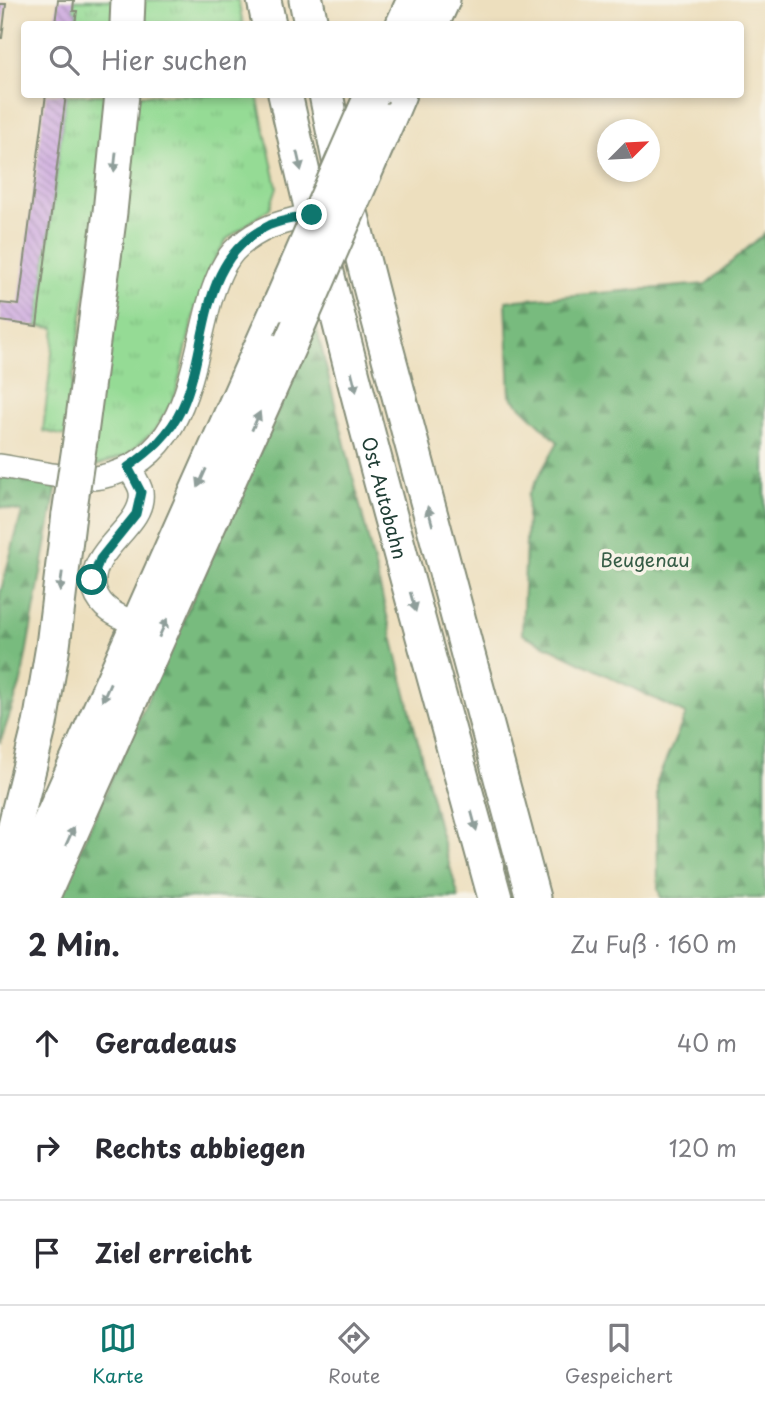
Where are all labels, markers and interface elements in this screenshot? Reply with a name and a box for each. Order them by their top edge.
search box [21,21,744,98]
text: Hier suchen [101,40,248,79]
icon: search [45,41,83,79]
north arrow [597,119,660,182]
one-way arrow [294,150,305,172]
one-way arrow [109,152,120,174]
route end [296,199,327,230]
one-way arrow [349,371,360,393]
one-way arrow [251,410,262,431]
street label: Ost Autobahn [355,433,415,562]
one-way arrow [196,468,208,488]
one-way arrow [424,505,435,527]
park label: Beugenau [600,545,690,573]
route start [76,564,107,595]
one-way arrow [56,571,67,593]
one-way arrow [409,591,419,612]
one-way arrow [157,618,169,638]
one-way arrow [100,682,112,702]
one-way arrow [469,811,479,832]
one-way arrow [64,826,76,846]
text: 2 Min. [28,921,120,966]
text: Zu Fuß · 160 m [570,926,737,961]
text: Geradeaus [95,1023,237,1062]
icon: ahead [28,1024,66,1062]
text: 40 m [677,1025,737,1060]
text: Rechts abbiegen [95,1128,306,1167]
icon: right [28,1129,66,1167]
text: 120 m [669,1130,737,1165]
text: Ziel erreicht [95,1233,253,1272]
icon: arrive [28,1234,66,1272]
tab: Karte [92,1319,144,1389]
tab: Route [328,1319,380,1389]
tab: Gespeichert [565,1319,673,1389]

